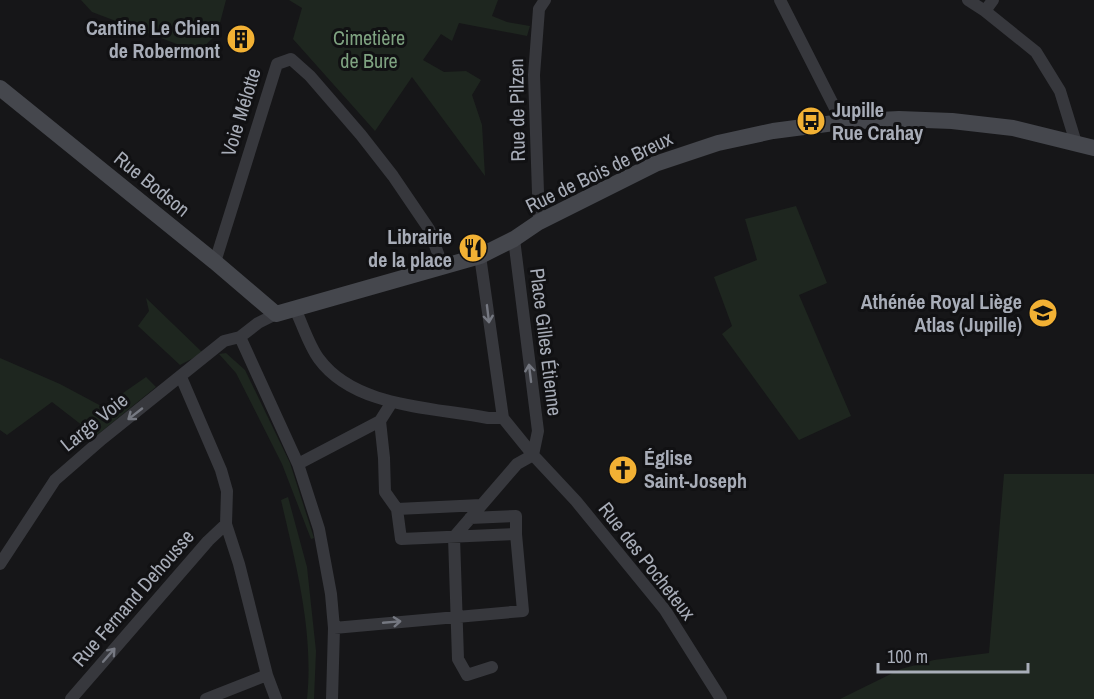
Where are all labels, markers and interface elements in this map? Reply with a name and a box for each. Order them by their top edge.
place label: Cantine Le Chien de Robermont [86,14,221,64]
building icon: Cantine Le Chien de Robermont [225,23,257,55]
park label: Cimetière de Bure [333,24,405,74]
street label: Rue de Pilzen [502,58,531,162]
street label: Voie Mélotte [214,64,267,159]
place label: Jupille Rue Crahay [832,96,924,146]
bus stop icon: Jupille Rue Crahay [795,105,827,137]
street label: Rue de Bois de Breux [521,124,678,219]
street label: Rue Bodson [109,145,196,223]
place label: Librairie de la place [368,223,452,273]
restaurant icon: Librairie de la place [457,232,489,264]
street label: Place Gilles Étienne [524,267,569,417]
place label: Athénée Royal Liège Atlas (Jupille) [861,288,1022,338]
school or university icon: Athénée Royal Liège Atlas (Jupille) [1027,297,1059,329]
one-way arrow [483,304,494,324]
one-way arrow [525,363,536,383]
street label: Large Voie [54,386,133,457]
one-way arrow [127,407,143,420]
place label: Église Saint-Joseph [644,444,747,494]
church icon: Église Saint-Joseph [607,454,639,486]
street label: Rue des Pocheteux [593,496,703,626]
street label: Rue Fernand Dehousse [66,523,200,672]
one-way arrow [382,616,402,627]
scale bar [878,636,1028,674]
text: 100 m [887,644,928,669]
one-way arrow [102,648,116,663]

